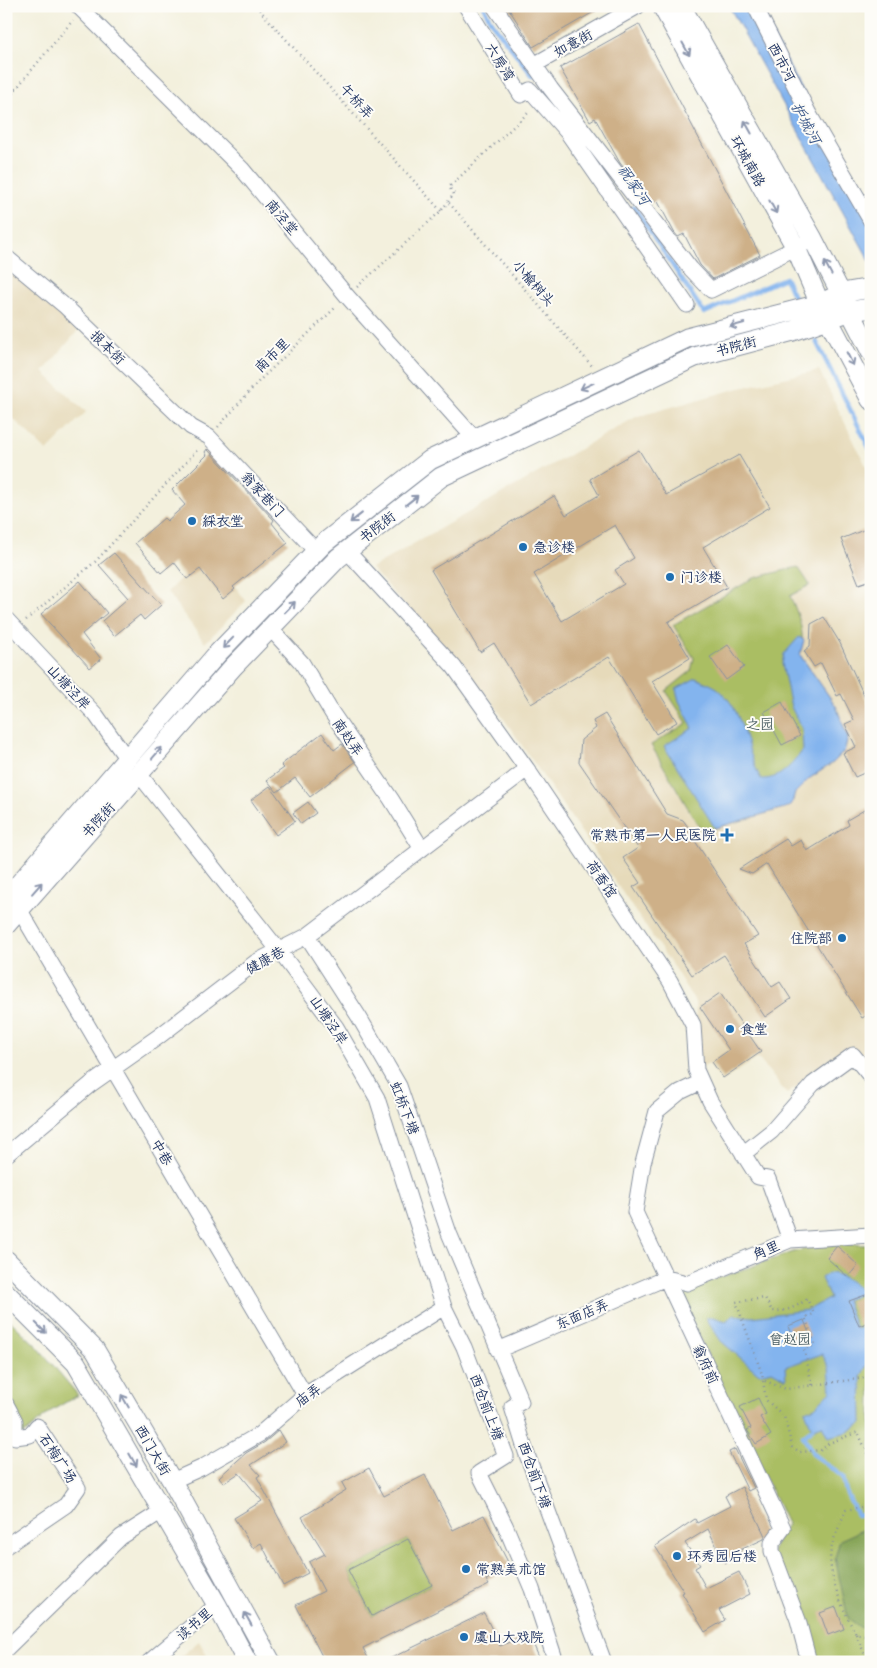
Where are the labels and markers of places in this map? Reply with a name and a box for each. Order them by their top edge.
place label: 綵衣堂 [202,511,244,533]
marker: 綵衣堂 [186,515,198,527]
place label: 急诊楼 [533,537,575,559]
marker: 急诊楼 [517,541,529,553]
place label: 门诊楼 [680,567,722,589]
marker: 门诊楼 [664,571,676,583]
place label: 常熟市第一人民医院 [590,825,716,847]
marker: 常熟市第一人民医院 [720,828,734,842]
place label: 住院部 [790,928,832,950]
marker: 住院部 [836,932,848,944]
place label: 食堂 [740,1019,768,1041]
marker: 食堂 [724,1023,736,1035]
place label: 环秀园后楼 [687,1546,757,1568]
marker: 环秀园后楼 [671,1550,683,1562]
place label: 常熟美术馆 [476,1559,546,1581]
marker: 常熟美术馆 [460,1563,472,1575]
place label: 虞山大戏院 [474,1627,544,1649]
marker: 虞山大戏院 [458,1631,470,1643]

